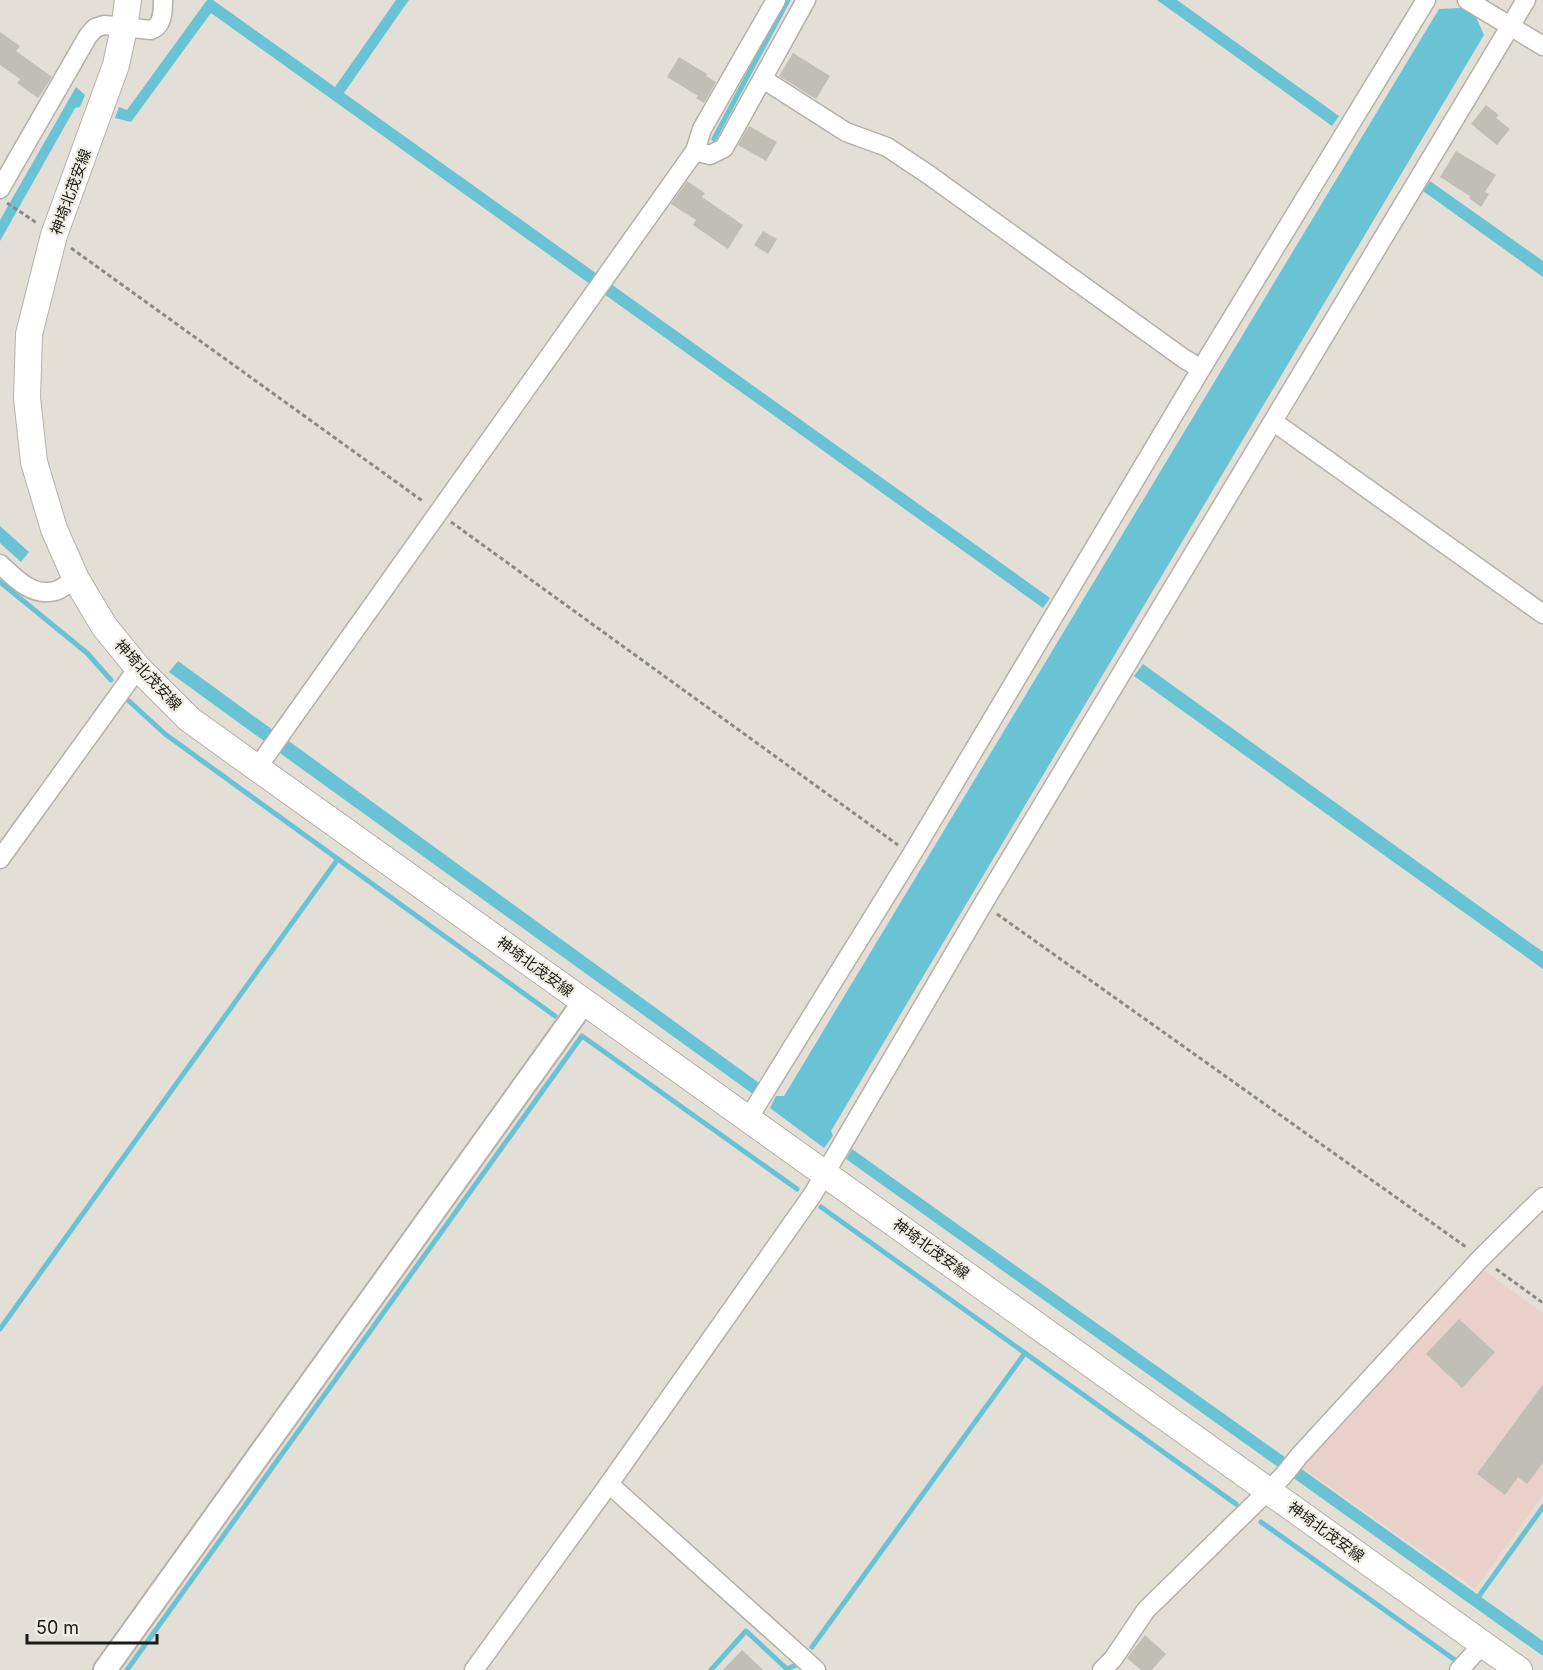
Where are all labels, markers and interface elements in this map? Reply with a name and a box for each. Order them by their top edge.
street label: 神埼北茂安線 [46,146,95,237]
street label: 神埼北茂安線 [111,635,186,714]
street label: 神埼北茂安線 [493,932,577,1001]
street label: 神埼北茂安線 [889,1214,973,1283]
street label: 神埼北茂安線 [1284,1497,1368,1566]
scale bar [27,1607,158,1645]
text: 50 m [36,1617,79,1638]

